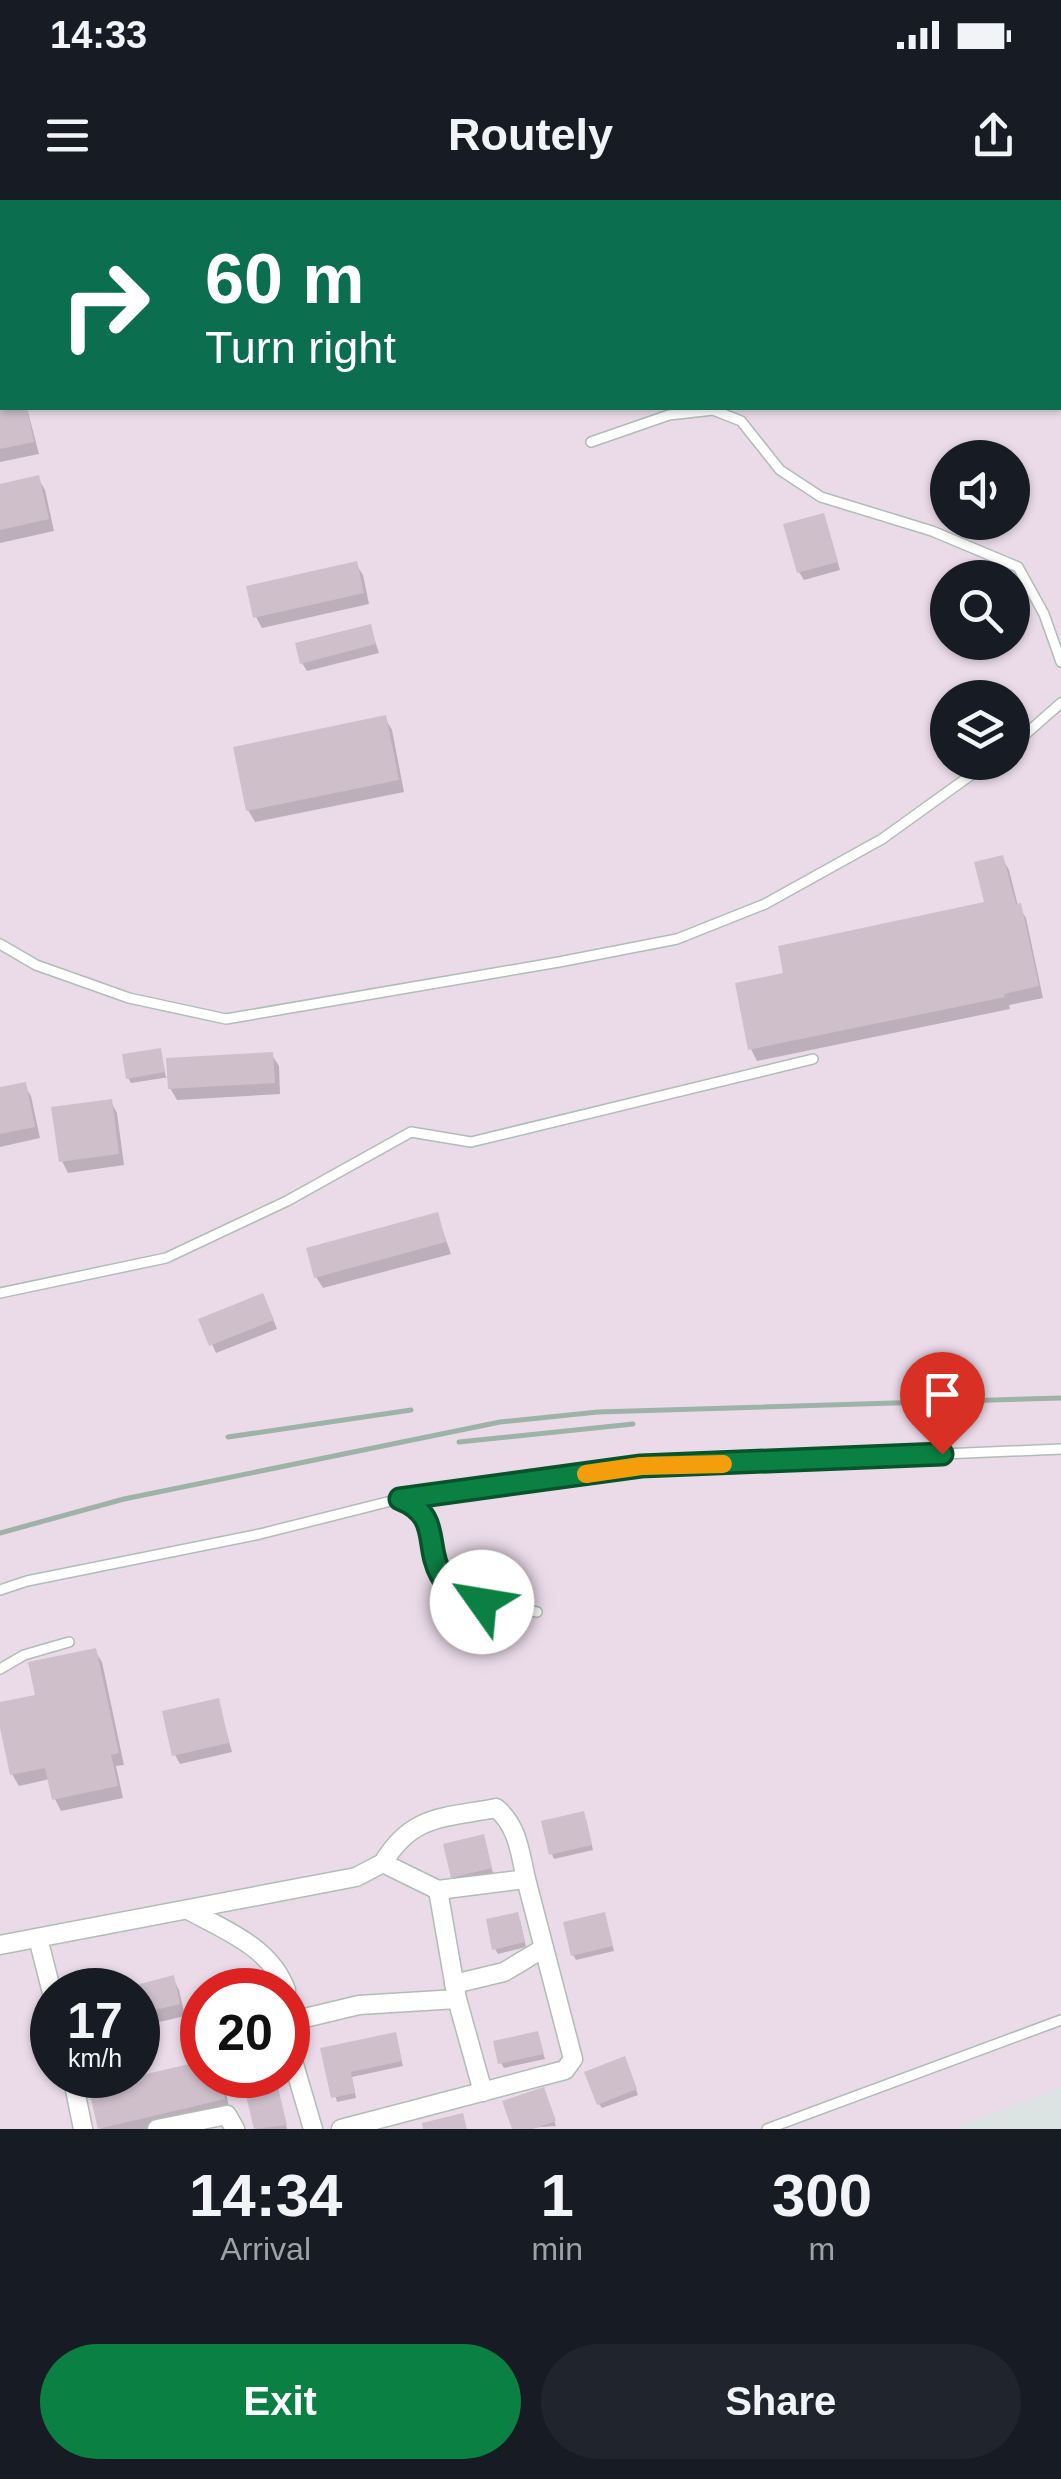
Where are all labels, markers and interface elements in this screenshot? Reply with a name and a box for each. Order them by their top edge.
text: 14:33 [50,14,147,56]
icon: menu [40,108,95,163]
icon: share [966,108,1021,163]
text: Routely [448,109,613,160]
icon: right [40,240,170,370]
text: 60 m [205,240,365,318]
text: Turn right [205,322,396,373]
map controls [930,440,1030,780]
button: sound [930,440,1030,540]
button: search [930,560,1030,660]
button: layers [930,680,1030,780]
pin [900,1352,985,1455]
icon: arrive [915,1367,970,1422]
position arrow [430,1550,534,1654]
speed limit sign: 20 [180,1968,310,2098]
text: 17 [67,1993,123,2049]
text: km/h [68,2044,122,2072]
text: 14:34 [189,2162,342,2229]
text: 1 [540,2162,574,2229]
text: 300 [772,2162,872,2229]
text: Arrival [220,2231,311,2267]
text: min [531,2231,583,2267]
text: m [809,2231,835,2267]
button: Exit [40,2344,521,2459]
button: Share [541,2344,1021,2459]

